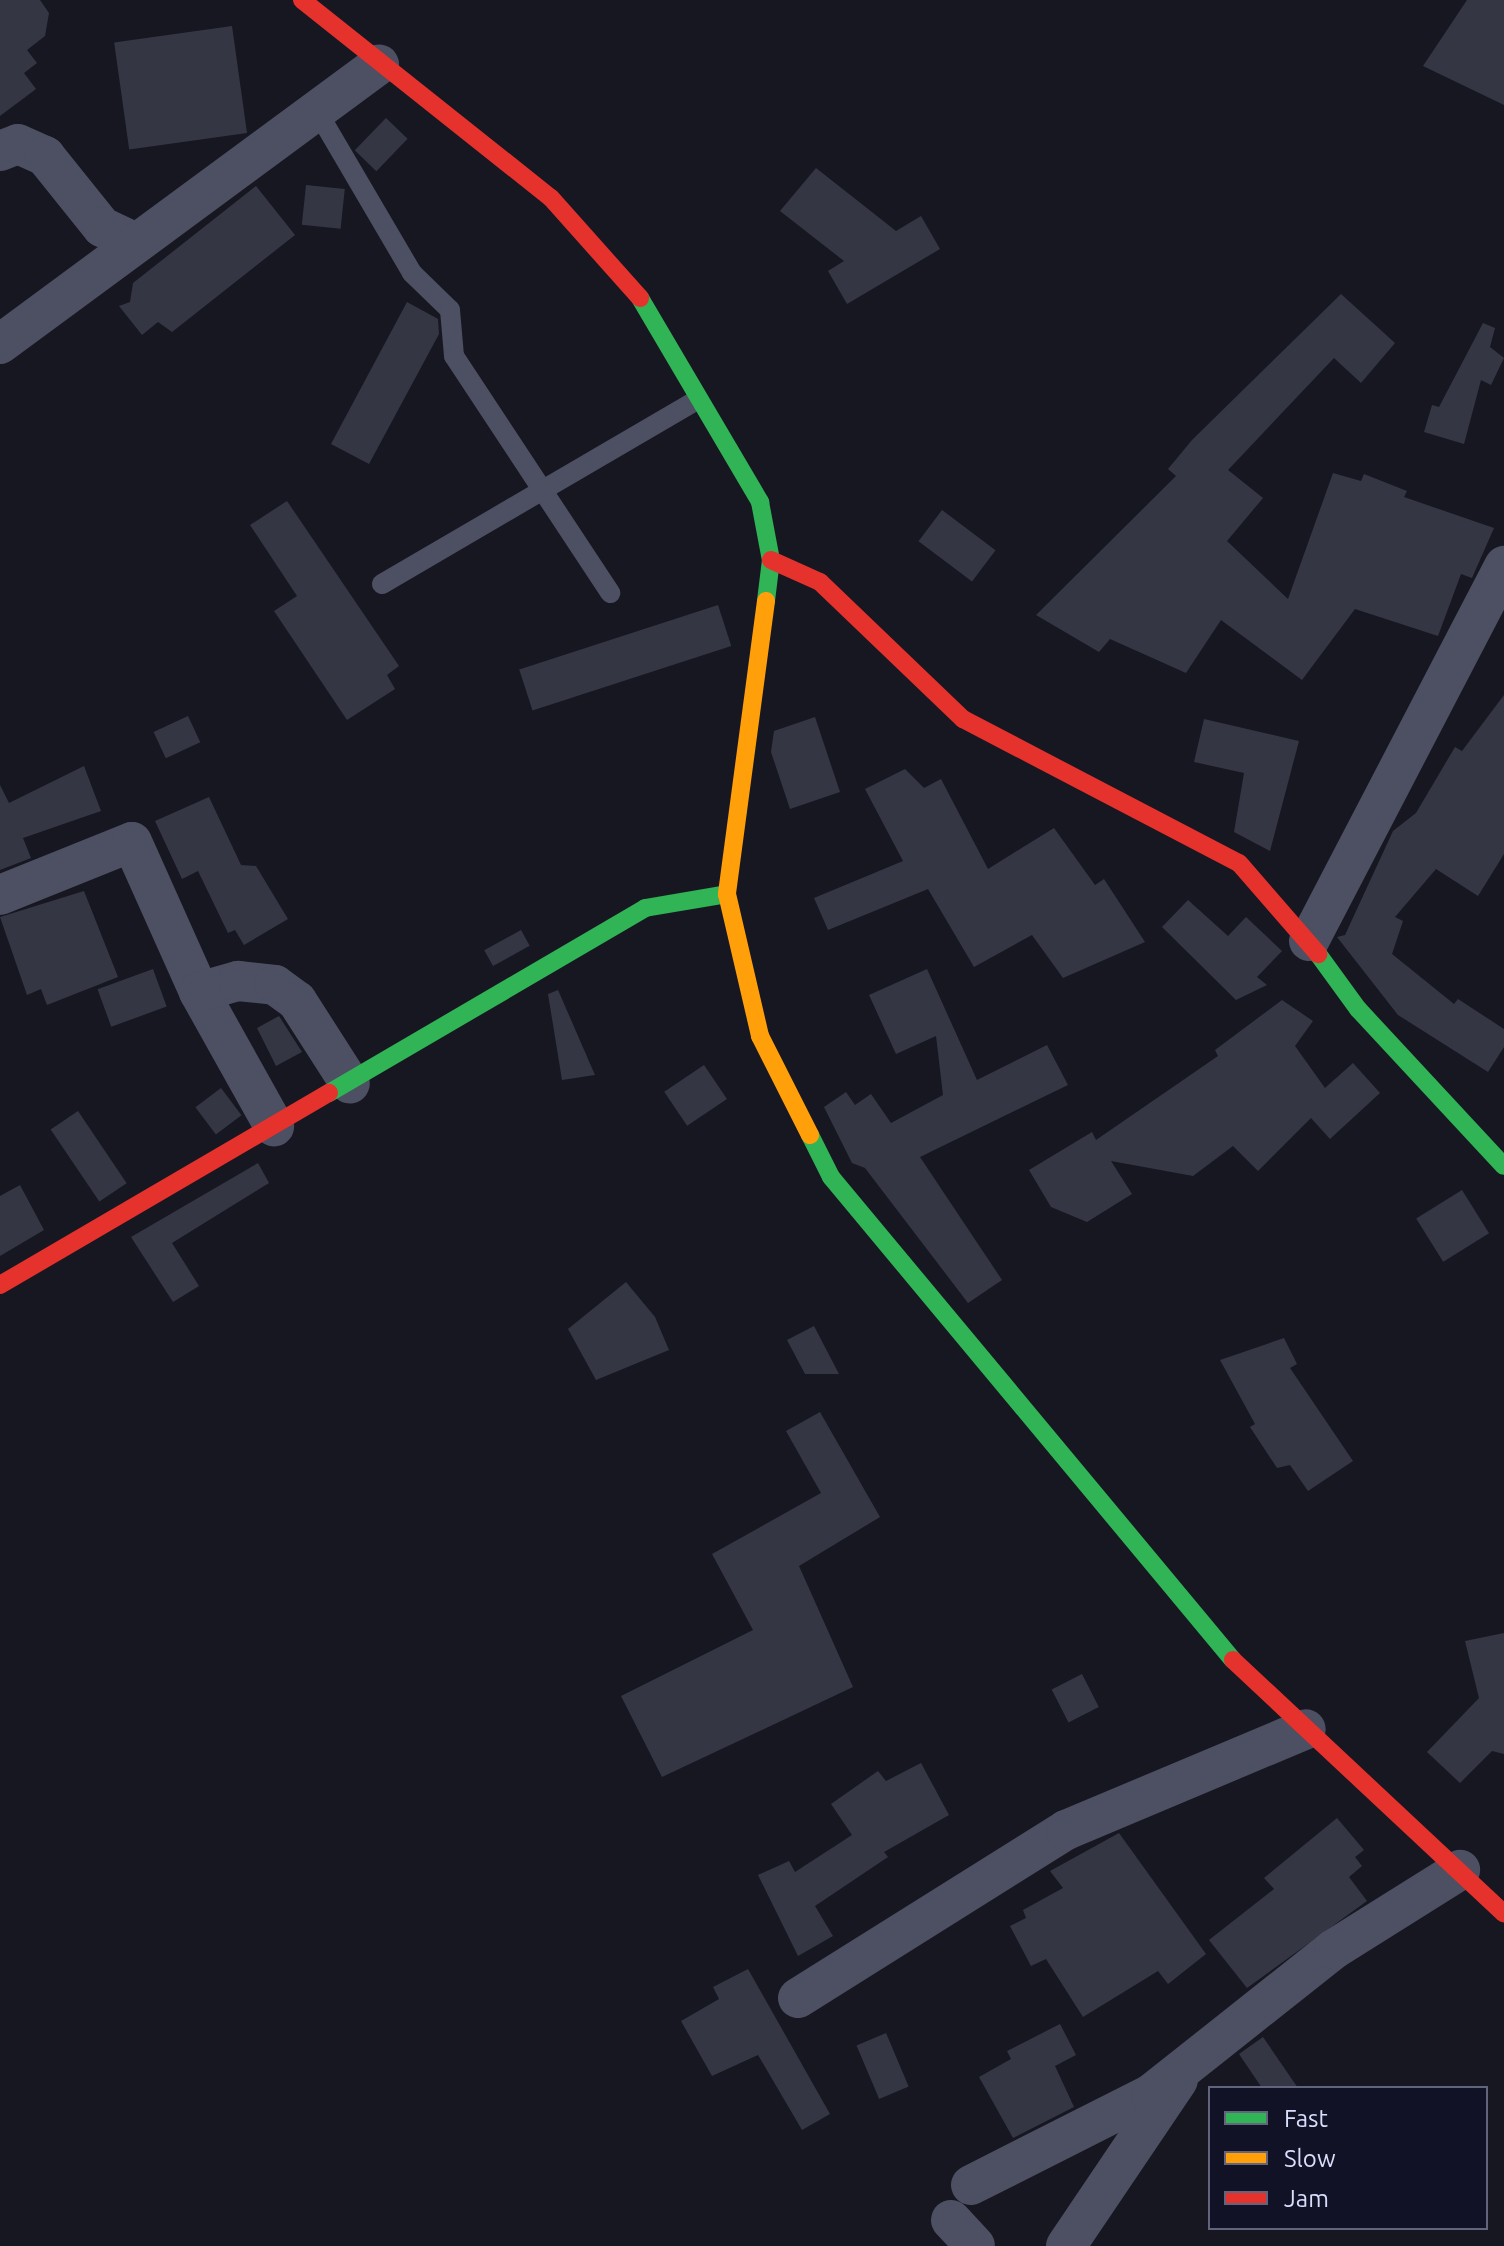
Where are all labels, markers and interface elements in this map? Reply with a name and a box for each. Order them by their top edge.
legend [1208,2086,1488,2230]
text: Fast [1284,2105,1328,2132]
text: Slow [1284,2145,1336,2172]
text: Jam [1284,2185,1329,2212]

